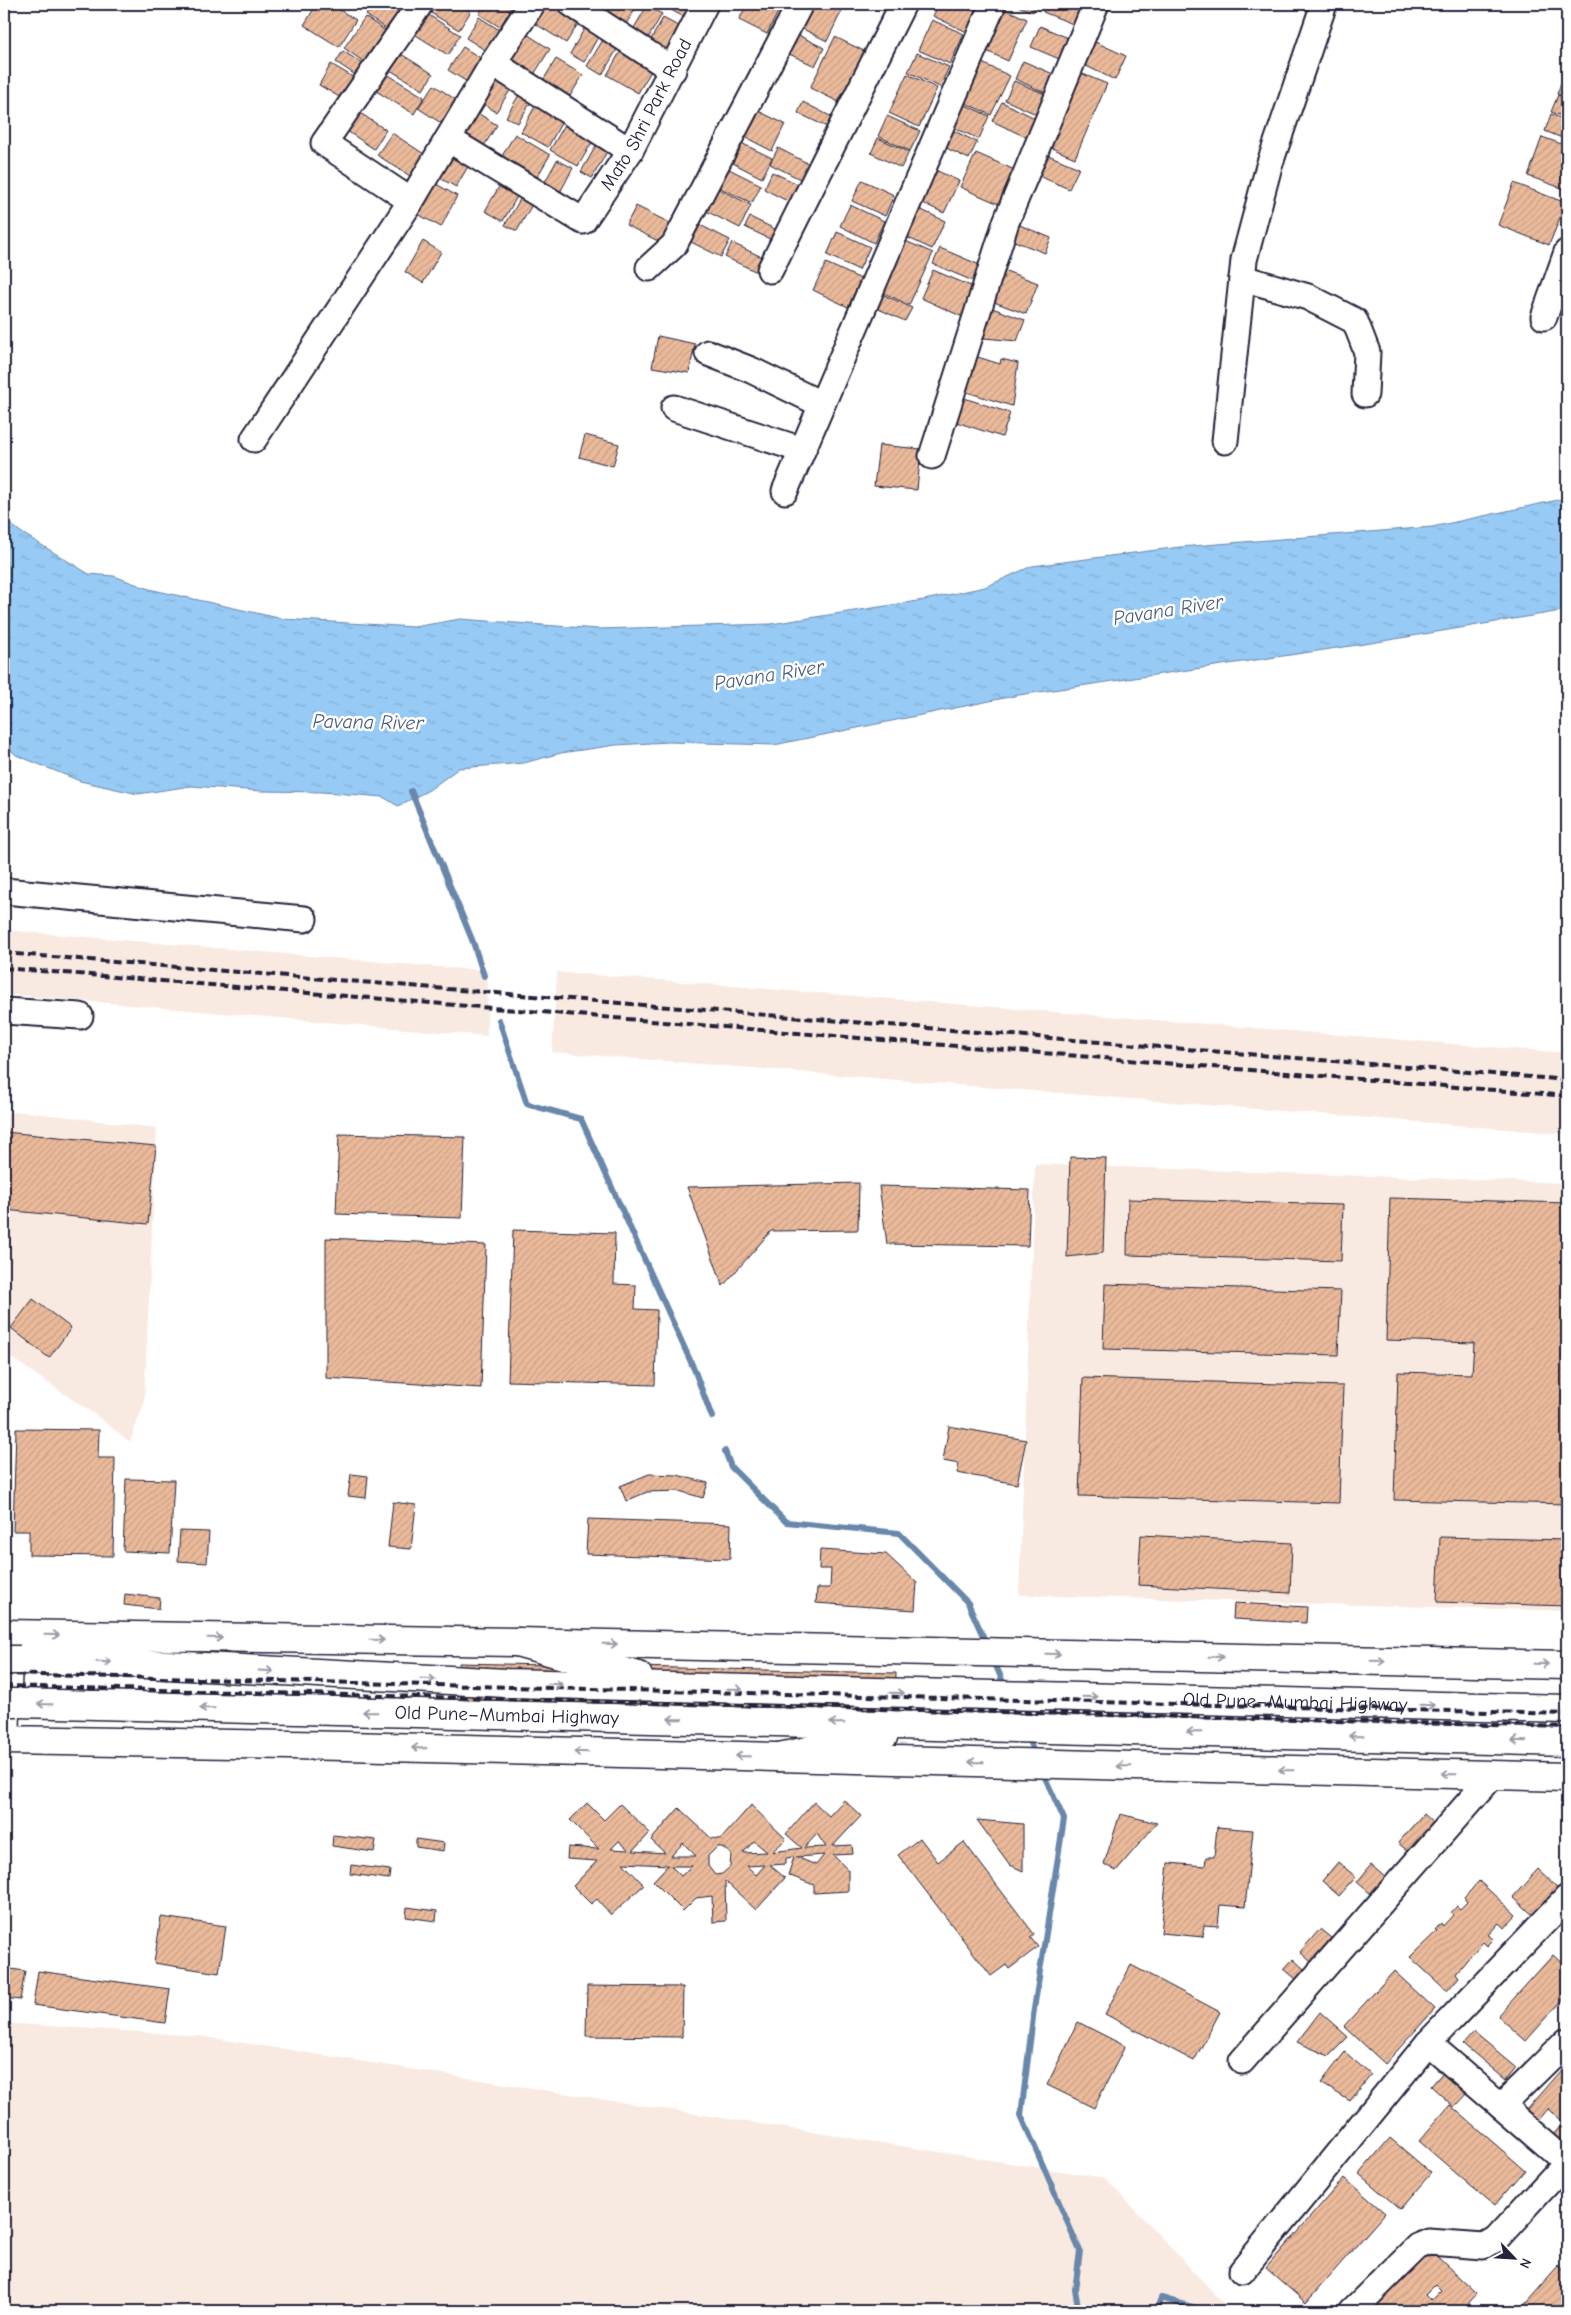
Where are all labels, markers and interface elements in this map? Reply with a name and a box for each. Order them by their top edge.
street label: Mato Shri Park Road [596,35,696,195]
water label: Pavana River [1111,590,1226,630]
water label: Pavana River [712,655,827,695]
water label: Pavana River [312,710,425,734]
one-way arrow [44,1630,60,1640]
one-way arrow [207,1633,223,1642]
one-way arrow [369,1635,385,1645]
one-way arrow [602,1639,618,1649]
one-way arrow [1044,1649,1061,1659]
one-way arrow [1207,1652,1223,1662]
one-way arrow [1370,1656,1386,1666]
one-way arrow [96,1658,112,1667]
one-way arrow [1532,1660,1548,1669]
one-way arrow [258,1666,274,1675]
one-way arrow [420,1674,436,1683]
one-way arrow [546,1679,563,1689]
one-way arrow [726,1684,743,1694]
one-way arrow [889,1688,905,1697]
street label: Old Pune–Mumbai Highway [1183,1689,1408,1716]
one-way arrow [1082,1692,1098,1702]
one-way arrow [37,1699,54,1709]
street label: Old Pune–Mumbai Highway [394,1701,620,1729]
one-way arrow [1419,1701,1435,1710]
one-way arrow [200,1703,216,1712]
one-way arrow [362,1707,378,1717]
one-way arrow [667,1714,683,1724]
one-way arrow [829,1719,845,1728]
one-way arrow [1186,1727,1202,1737]
one-way arrow [1348,1731,1364,1741]
one-way arrow [1511,1736,1527,1745]
one-way arrow [411,1743,427,1753]
one-way arrow [573,1748,589,1757]
one-way arrow [736,1752,752,1761]
one-way arrow [968,1758,984,1767]
one-way arrow [1116,1761,1132,1771]
one-way arrow [1278,1765,1294,1775]
one-way arrow [1441,1770,1457,1779]
north arrow [1488,2232,1538,2282]
text: N [1516,2256,1535,2271]

